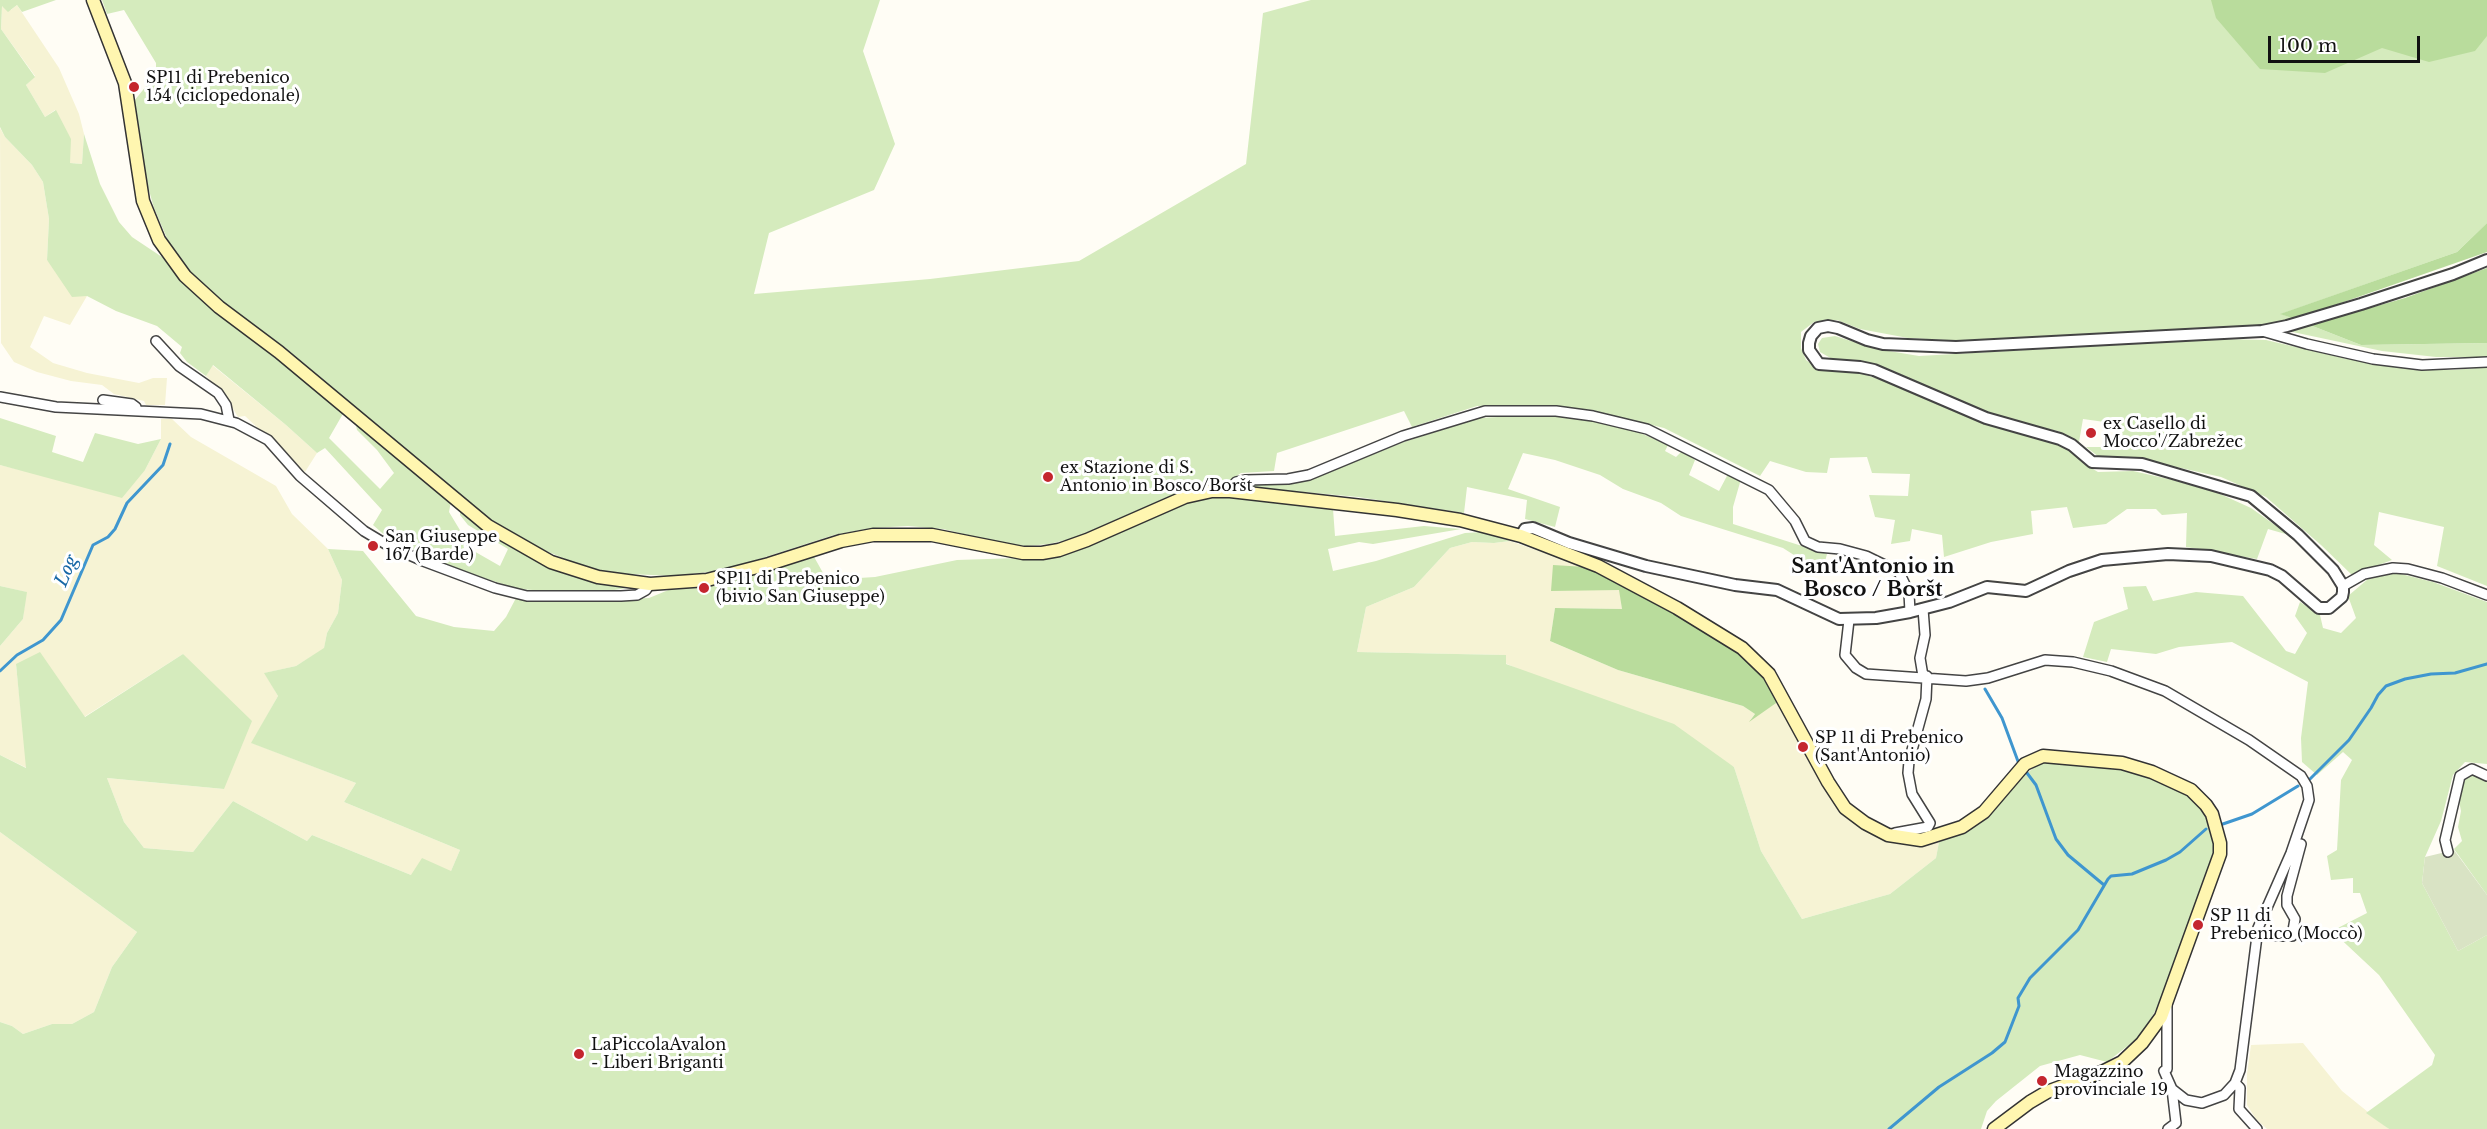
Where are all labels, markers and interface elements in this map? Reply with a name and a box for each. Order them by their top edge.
scale bar [2271,24,2422,62]
text: 100 m [2279,35,2337,57]
place label: SP11 di Prebenico 154 (ciclopedonale) [146,68,300,106]
marker: SP11 di Prebenico 154 (ciclopedonale) [127,80,141,94]
place label: ex Casello di Mocco'/Zabrežec [2103,414,2243,452]
marker: ex Casello di Mocco'/Zabrežec [2084,426,2098,440]
place label: ex Stazione di S. Antonio in Bosco/Boršt [1060,458,1253,496]
marker: ex Stazione di S. Antonio in Bosco/Boršt [1041,470,1055,484]
place label: San Giuseppe 167 (Barde) [385,527,497,565]
marker: San Giuseppe 167 (Barde) [366,539,380,553]
water label: Log [51,552,83,590]
district label: Sant'Antonio in Bosco / Boršt [1791,555,1955,602]
place label: SP11 di Prebenico (bivio San Giuseppe) [716,569,885,607]
marker: SP11 di Prebenico (bivio San Giuseppe) [697,581,711,595]
place label: SP 11 di Prebenico (Sant'Antonio) [1815,728,1963,766]
marker: SP 11 di Prebenico (Sant'Antonio) [1796,740,1810,754]
place label: SP 11 di Prebenico (Moccò) [2210,906,2363,944]
marker: SP 11 di Prebenico (Moccò) [2191,918,2205,932]
place label: LaPiccolaAvalon - Liberi Briganti [591,1035,726,1073]
marker: LaPiccolaAvalon - Liberi Briganti [572,1047,586,1061]
place label: Magazzino provinciale 19 [2054,1062,2168,1100]
marker: Magazzino provinciale 19 [2035,1074,2049,1088]

